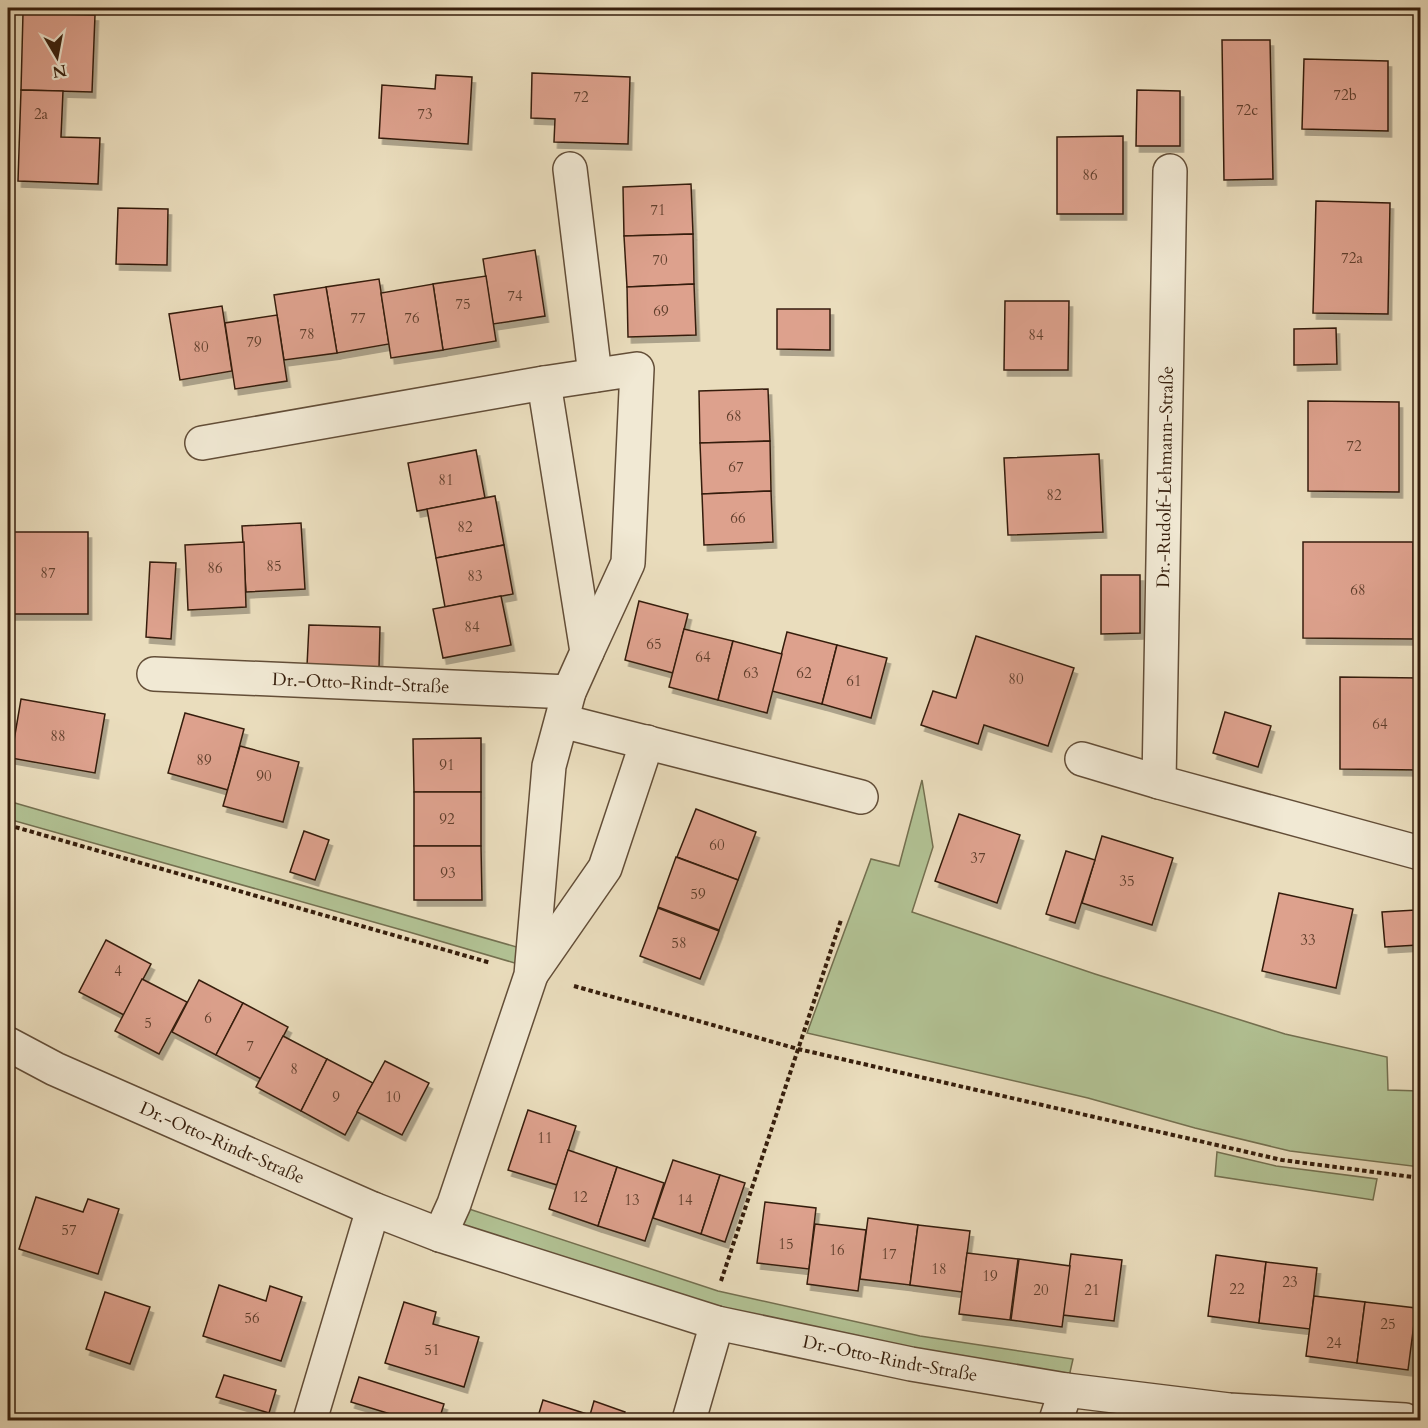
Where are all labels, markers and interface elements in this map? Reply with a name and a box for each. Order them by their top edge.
north arrow [27,27,87,87]
text: N [51,59,68,83]
house number: 72b [1333,85,1357,105]
house number: 72 [573,87,589,107]
house number: 72c [1236,100,1258,120]
house number: 2a [34,104,49,124]
house number: 73 [417,104,433,124]
house number: 86 [1082,165,1098,185]
house number: 71 [650,200,666,220]
house number: 72a [1341,248,1363,268]
house number: 70 [652,250,668,270]
house number: 74 [507,286,523,306]
house number: 75 [455,294,471,314]
house number: 69 [653,301,669,321]
house number: 77 [350,308,366,328]
house number: 76 [404,308,420,328]
house number: 78 [299,324,315,344]
house number: 84 [1028,325,1044,345]
house number: 79 [246,332,262,352]
house number: 80 [193,337,209,357]
street label: Dr.-Rudolf-Lehmann-Straße [1151,366,1180,588]
house number: 68 [726,406,742,426]
house number: 72 [1346,436,1362,456]
house number: 67 [728,457,744,477]
house number: 81 [438,470,454,490]
house number: 82 [1046,485,1062,505]
house number: 66 [730,508,746,528]
house number: 82 [457,517,473,537]
house number: 85 [266,556,282,576]
house number: 86 [207,558,223,578]
house number: 87 [40,563,56,583]
house number: 83 [467,566,483,586]
house number: 68 [1350,580,1366,600]
house number: 84 [464,617,480,637]
house number: 65 [646,634,662,654]
house number: 64 [695,647,711,667]
house number: 63 [743,663,759,683]
house number: 62 [796,663,812,683]
street label: Dr.-Otto-Rindt-Straße [272,667,450,700]
house number: 80 [1008,669,1024,689]
house number: 61 [846,671,862,691]
house number: 64 [1372,714,1388,734]
house number: 88 [50,726,66,746]
house number: 89 [196,750,212,770]
house number: 91 [439,755,455,775]
house number: 90 [256,766,272,786]
house number: 92 [439,809,455,829]
house number: 60 [709,835,725,855]
house number: 37 [970,848,986,868]
house number: 93 [440,863,456,883]
house number: 35 [1119,871,1135,891]
house number: 59 [690,884,706,904]
house number: 33 [1300,930,1316,950]
house number: 58 [671,933,687,953]
house number: 4 [114,961,122,981]
house number: 6 [204,1008,212,1028]
house number: 5 [144,1013,152,1033]
house number: 7 [246,1036,254,1056]
house number: 8 [290,1059,298,1079]
house number: 9 [332,1087,340,1107]
house number: 10 [385,1087,401,1107]
street label: Dr.-Otto-Rindt-Straße [136,1096,308,1190]
house number: 11 [537,1128,553,1148]
house number: 12 [572,1187,588,1207]
house number: 13 [624,1190,640,1210]
house number: 14 [677,1190,693,1210]
house number: 57 [61,1220,77,1240]
house number: 15 [778,1234,794,1254]
house number: 16 [829,1240,845,1260]
house number: 17 [881,1244,897,1264]
house number: 18 [931,1259,947,1279]
house number: 19 [982,1266,998,1286]
house number: 23 [1282,1272,1298,1292]
house number: 22 [1229,1279,1245,1299]
house number: 20 [1033,1280,1049,1300]
house number: 21 [1084,1280,1100,1300]
house number: 56 [244,1308,260,1328]
house number: 25 [1380,1314,1396,1334]
street label: Dr.-Otto-Rindt-Straße [800,1329,979,1388]
house number: 24 [1326,1333,1342,1353]
house number: 51 [424,1340,440,1360]

